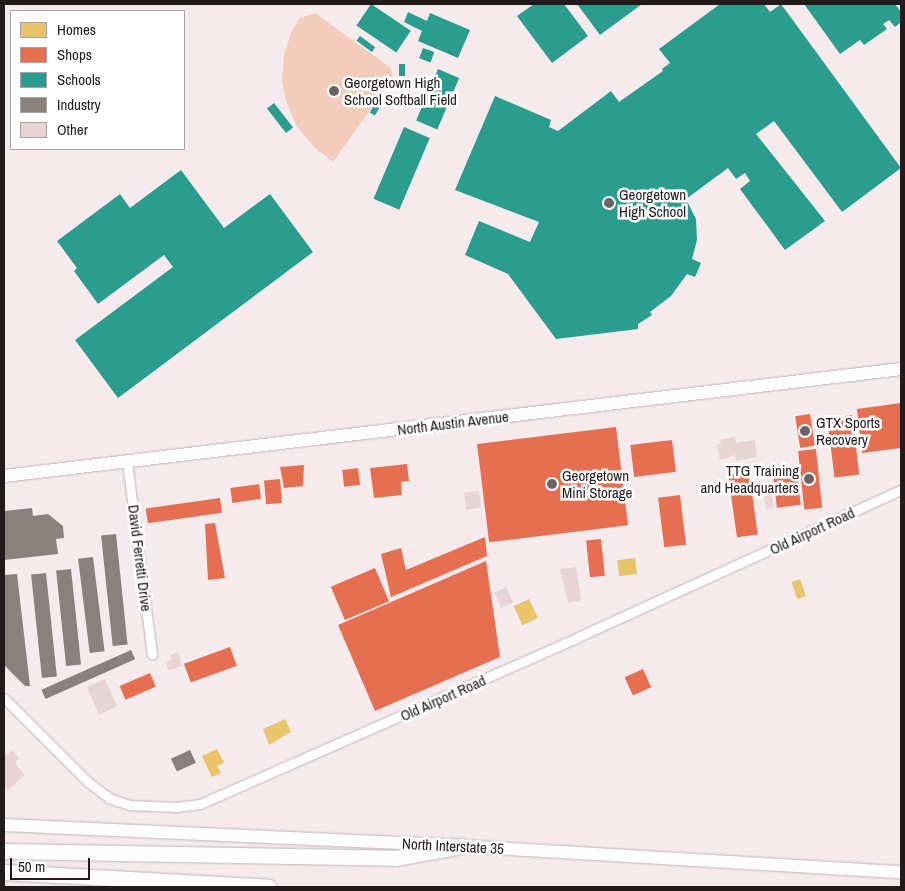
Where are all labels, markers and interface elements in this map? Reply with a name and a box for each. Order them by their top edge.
legend [10,10,185,150]
text: Homes [57,19,96,40]
text: Shops [57,44,92,65]
text: Schools [57,69,101,90]
place label: Georgetown High School Softball Field [344,73,457,108]
marker: Georgetown High School Softball Field [328,85,340,97]
text: Industry [57,94,101,115]
text: Other [57,119,88,140]
place label: Georgetown High School [619,185,686,220]
marker: Georgetown High School [603,197,615,209]
street label: North Austin Avenue [396,407,510,439]
place label: GTX Sports Recovery [816,413,880,448]
marker: GTX Sports Recovery [798,424,812,438]
place label: TTG Training and Headquarters [701,461,799,496]
place label: Georgetown Mini Storage [562,466,632,501]
marker: TTG Training and Headquarters [803,473,815,485]
marker: Georgetown Mini Storage [546,478,558,490]
street label: Old Airport Road [766,503,858,559]
street label: David Ferretti Drive [125,504,155,612]
street label: Old Airport Road [397,671,489,725]
street label: North Interstate 35 [402,834,504,858]
scale bar [12,848,92,880]
text: 50 m [18,856,45,877]

